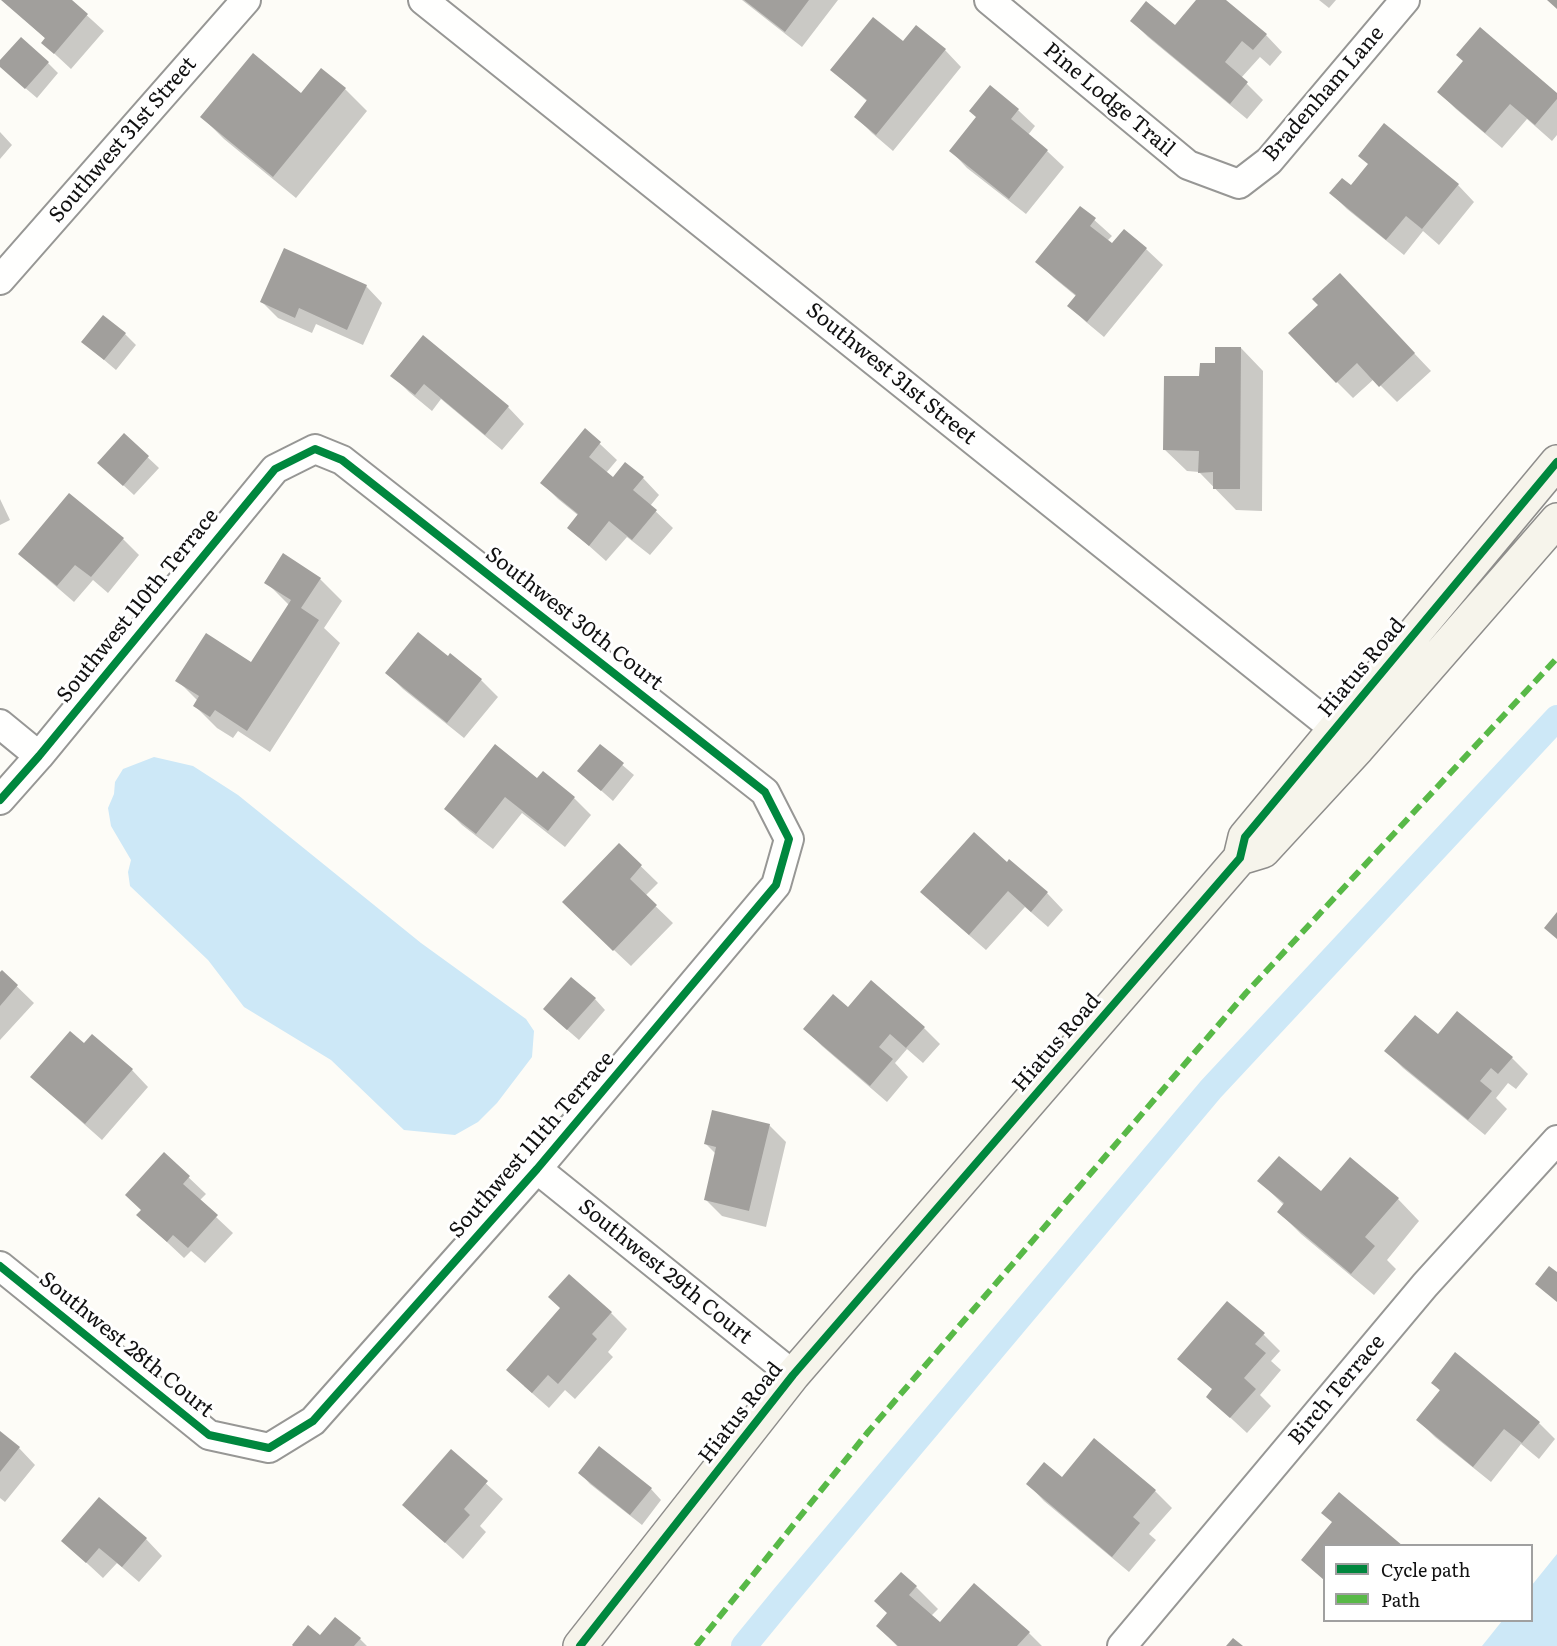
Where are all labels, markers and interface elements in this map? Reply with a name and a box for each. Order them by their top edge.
street label: Bradenham Lane [1258,21,1390,167]
street label: Pine Lodge Trail [1038,38,1180,162]
street label: Southwest 31st Street [44,52,202,228]
street label: Southwest 31st Street [801,298,981,450]
street label: Southwest 110th Terrace [52,504,224,708]
street label: Southwest 30th Court [480,542,668,696]
street label: Hiatus Road [1313,613,1411,723]
street label: Hiatus Road [1008,989,1106,1097]
street label: Southwest 111th Terrace [444,1047,620,1243]
street label: Southwest 29th Court [573,1194,757,1350]
street label: Southwest 28th Court [34,1267,218,1423]
street label: Birch Terrace [1284,1330,1390,1450]
street label: Hiatus Road [694,1357,788,1469]
legend [1323,1544,1533,1622]
text: Cycle path [1381,1556,1470,1583]
text: Path [1381,1586,1420,1613]

